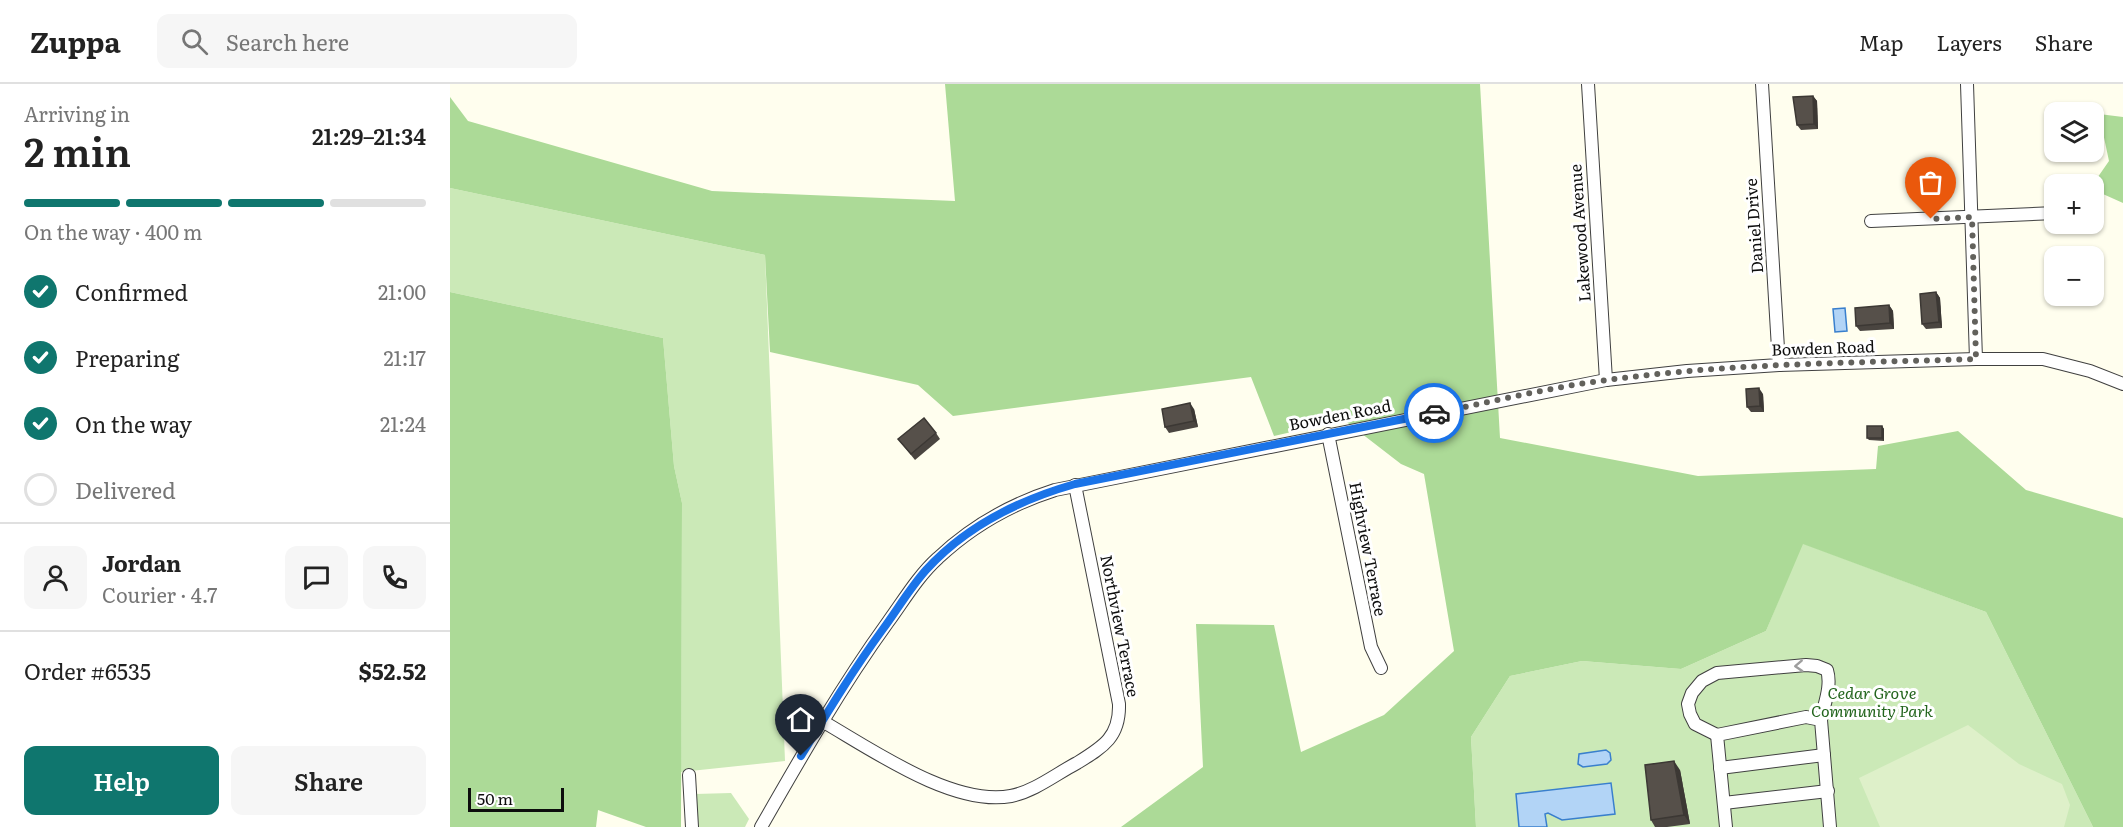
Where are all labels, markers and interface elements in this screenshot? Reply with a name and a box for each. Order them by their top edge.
search box [157,14,577,68]
text: Zuppa [30,20,121,62]
icon: search [178,25,211,58]
text: Search here [226,25,349,58]
text: Map [1859,26,1904,57]
text: Layers [1937,26,2002,57]
text: Share [2035,26,2093,57]
text: Arriving in [24,98,130,128]
map controls [2044,102,2104,306]
button: layers [2044,102,2104,162]
text: 21:29–21:34 [312,119,426,152]
text: 2 min [24,121,131,179]
pin [1905,157,1956,219]
street label: Lakewood Avenue [1562,163,1596,303]
icon: bag [1914,166,1947,199]
button: + [2044,174,2104,234]
street label: Daniel Drive [1738,178,1768,274]
text: On the way · 400 m [24,216,202,246]
button: − [2044,246,2104,306]
icon: check [24,275,57,308]
text: Confirmed [75,275,188,308]
text: 21:00 [378,276,426,306]
street label: Bowden Road [1771,333,1875,361]
icon: check [24,341,57,374]
text: Preparing [75,341,179,374]
text: 21:17 [383,342,426,372]
courier [1404,383,1464,443]
street label: Bowden Road [1287,392,1393,436]
icon: car [1418,397,1451,430]
icon: check [24,407,57,440]
text: On the way [75,407,192,440]
text: 21:24 [380,408,426,438]
text: Delivered [75,473,176,506]
street label: Highview Terrace [1344,480,1394,618]
button: person [24,546,87,609]
text: Jordan [102,546,181,579]
button: chat [285,546,348,609]
button: phone [363,546,426,609]
street label: Northview Terrace [1095,553,1147,699]
text: Courier · 4.7 [102,579,217,609]
text: Order #6535 [24,654,151,687]
text: $52.52 [359,654,426,687]
one-way arrow [1795,660,1804,673]
park label: Cedar Grove Community Park [1811,680,1933,722]
pin [775,694,826,756]
icon: home [784,703,817,736]
button: Help [24,746,219,815]
button: Share [231,746,426,815]
scale bar [468,785,564,812]
text: 50 m [477,786,513,810]

